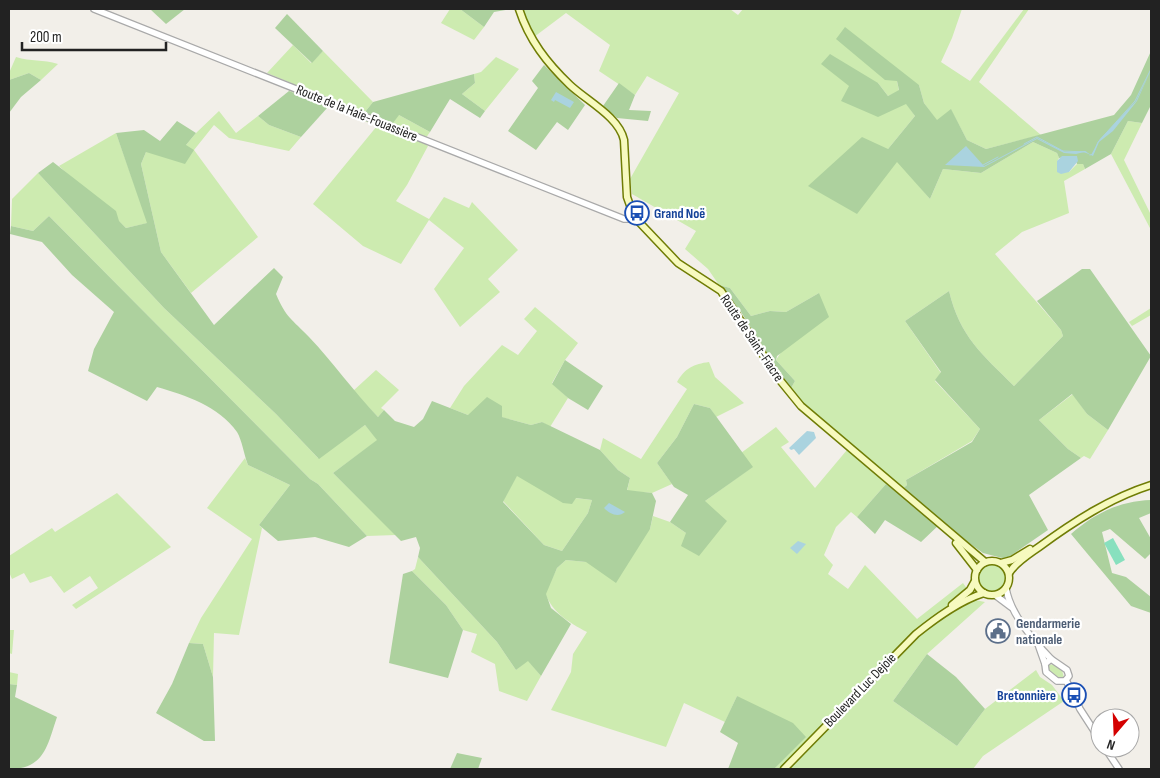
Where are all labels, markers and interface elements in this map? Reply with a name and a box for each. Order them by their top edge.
scale bar [22,20,166,52]
text: 200 m [30,28,62,47]
street label: Route de la Haie-Fouassière [294,81,420,145]
bus stop icon: Grand Noë [624,200,650,226]
place label: Grand Noë [654,205,705,222]
street label: Route de Saint-Fiacre [717,291,787,385]
place label: Gendarmerie nationale [1016,615,1080,648]
public building icon: Gendarmerie nationale [985,618,1011,644]
street label: Boulevard Luc Dejoie [820,649,900,731]
bus stop icon: Bretonnière [1061,682,1087,708]
place label: Bretonnière [997,687,1056,704]
north arrow [1090,708,1140,758]
text: N [1105,736,1117,754]

